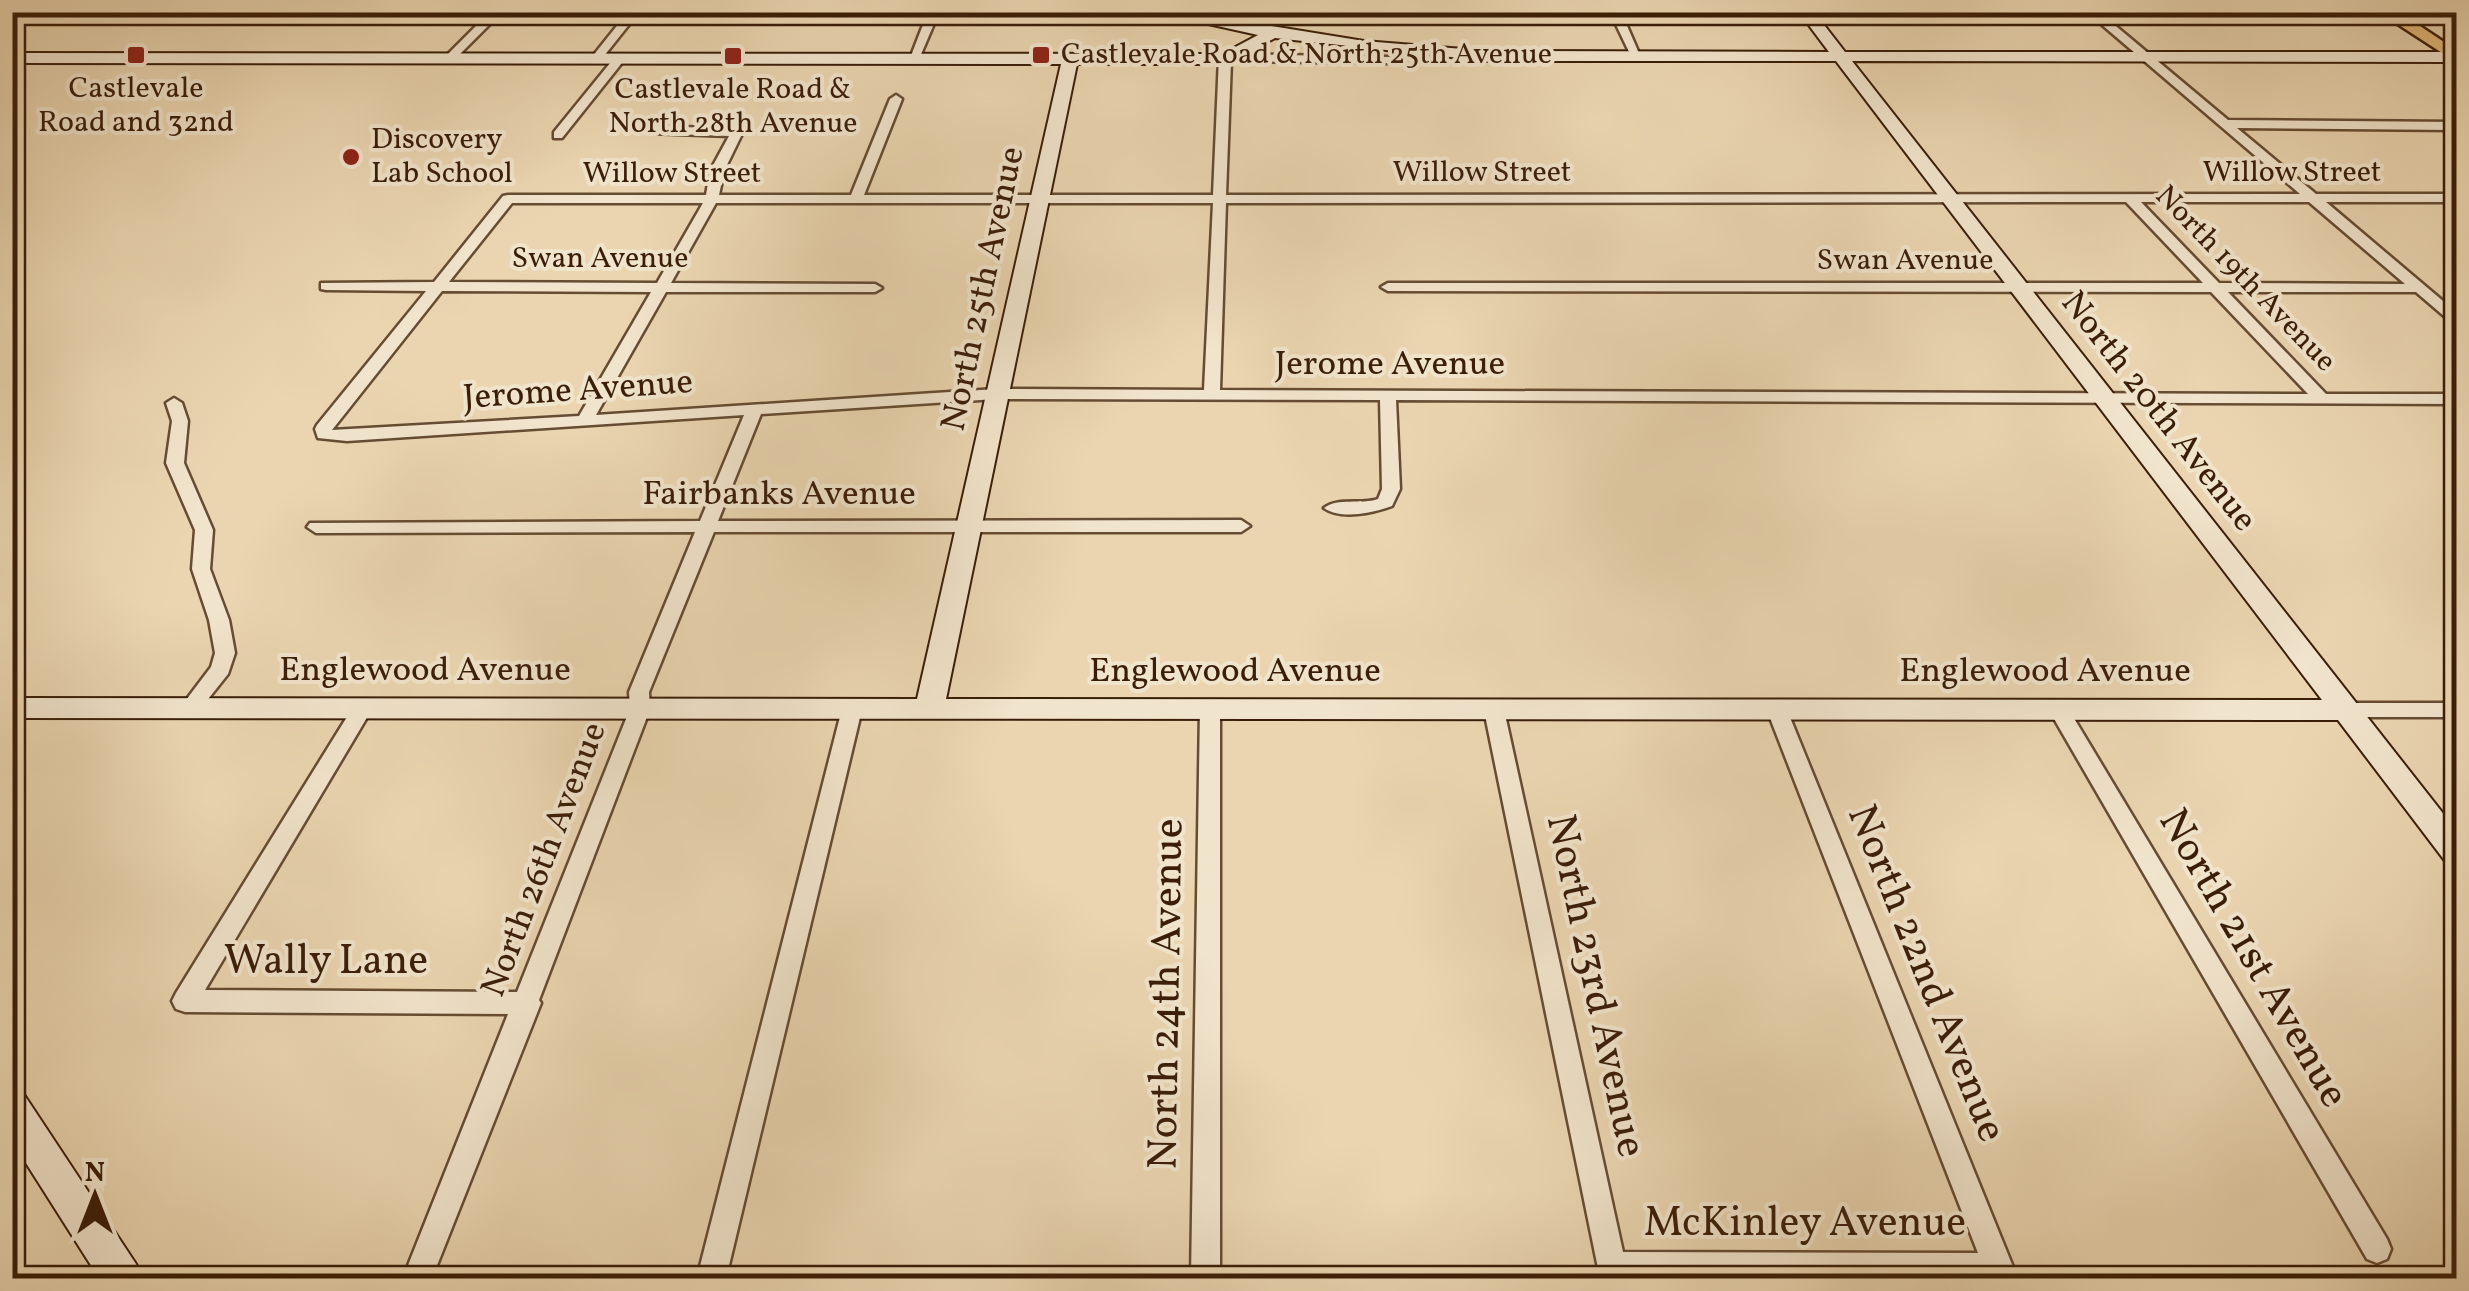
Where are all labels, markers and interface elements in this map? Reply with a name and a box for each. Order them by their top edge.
place label: Castlevale Road & North 25th Avenue [1061,34,1552,76]
marker: Castlevale Road and 32nd [125,44,147,66]
marker: Castlevale Road & North 25th Avenue [1030,44,1052,66]
marker: Castlevale Road & North 28th Avenue [722,45,744,67]
place label: Castlevale Road and 32nd [38,68,234,144]
place label: Castlevale Road & North 28th Avenue [608,69,858,145]
place label: Discovery Lab School [371,119,513,195]
street label: North 25th Avenue [930,142,1038,436]
marker: Discovery Lab School [340,146,362,168]
street label: Willow Street [1393,152,1571,194]
street label: Willow Street [2203,152,2381,194]
street label: Willow Street [583,153,761,195]
street label: North 19th Avenue [2145,176,2345,382]
street label: Swan Avenue [512,238,688,280]
street label: Swan Avenue [1817,240,1993,282]
street label: North 20th Avenue [2049,282,2267,542]
street label: Jerome Avenue [1275,341,1505,389]
street label: Jerome Avenue [461,359,695,423]
street label: Fairbanks Avenue [642,471,916,519]
street label: Englewood Avenue [279,647,571,695]
street label: Englewood Avenue [1089,648,1381,696]
street label: Englewood Avenue [1899,648,2191,696]
street label: North 26th Avenue [471,716,619,1004]
street label: North 22nd Avenue [1830,797,2020,1151]
street label: North 21st Avenue [2142,798,2362,1120]
street label: North 23rd Avenue [1529,809,1659,1163]
street label: North 24th Avenue [1135,818,1201,1170]
street label: Wally Lane [224,933,428,992]
north arrow [45,1146,145,1246]
text: N [85,1154,105,1193]
street label: McKinley Avenue [1644,1195,1966,1254]

